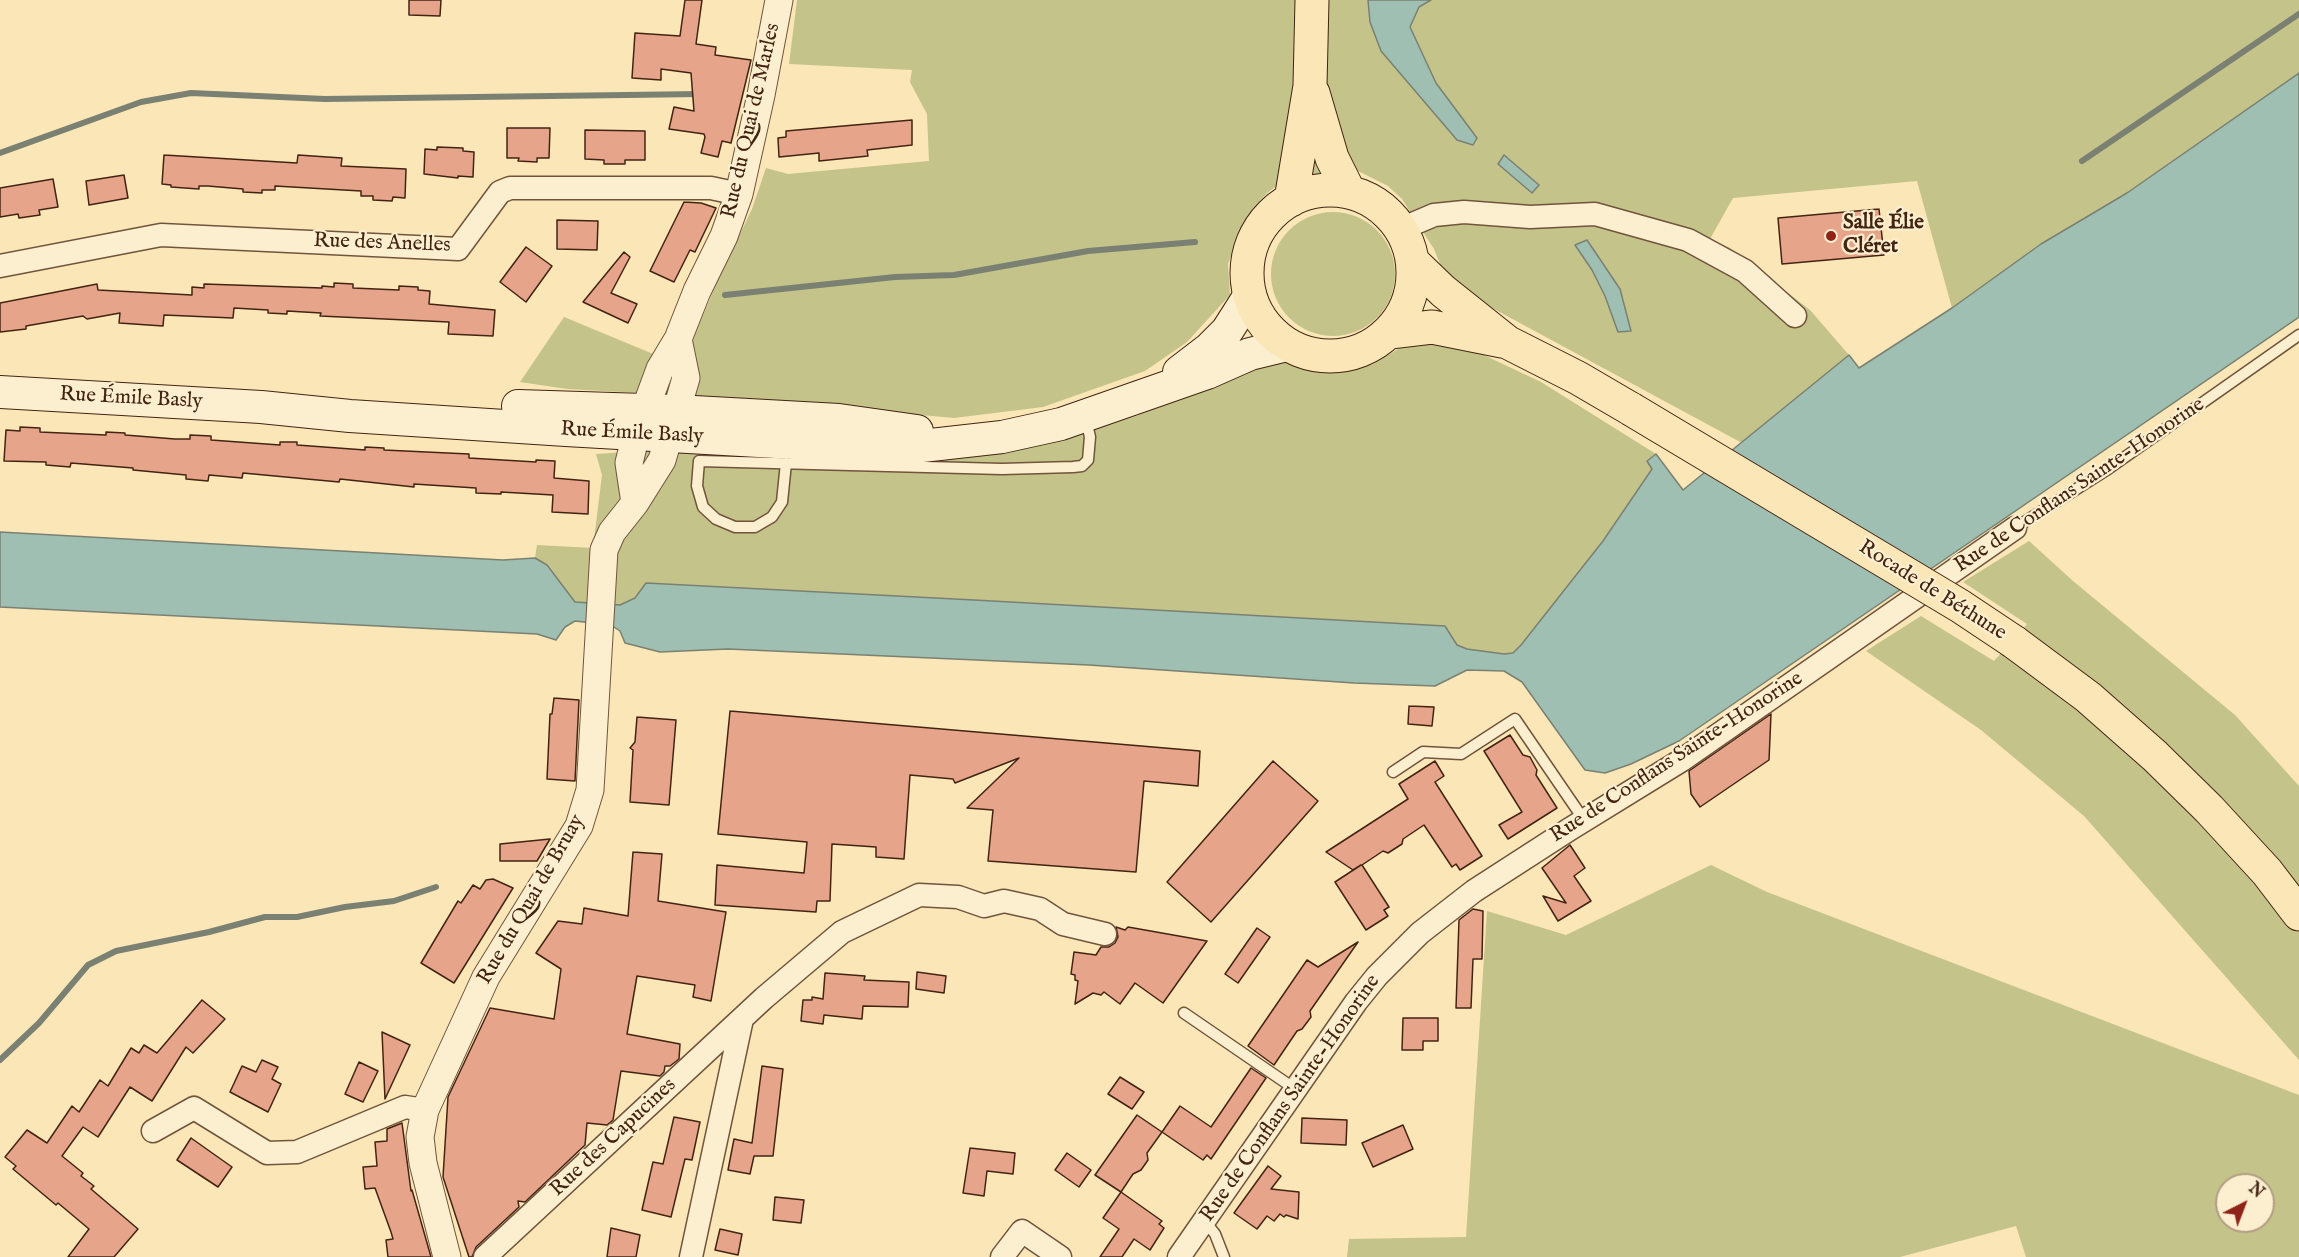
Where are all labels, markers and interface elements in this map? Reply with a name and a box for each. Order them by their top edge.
street label: Rue du Quai de Marles [717,21,787,221]
place label: Salle Élie Cléret [1843,211,1924,261]
street label: Rue des Anelles [313,229,451,259]
marker: Salle Élie Cléret [1824,229,1838,243]
street label: Rue Émile Basly [59,383,203,415]
street label: Rue de Conflans Sainte-Honorine [1950,393,2210,579]
street label: Rue Émile Basly [560,418,704,450]
street label: Rocade de Béthune [1853,535,2011,647]
street label: Rue de Conflans Sainte-Honorine [1546,667,1808,849]
street label: Rue du Quai de Bruay [473,810,591,990]
street label: Rue de Conflans Sainte-Honorine [1196,970,1386,1228]
street label: Rue des Capucines [546,1073,682,1203]
north arrow [2215,1173,2275,1233]
text: N [2244,1179,2268,1203]

